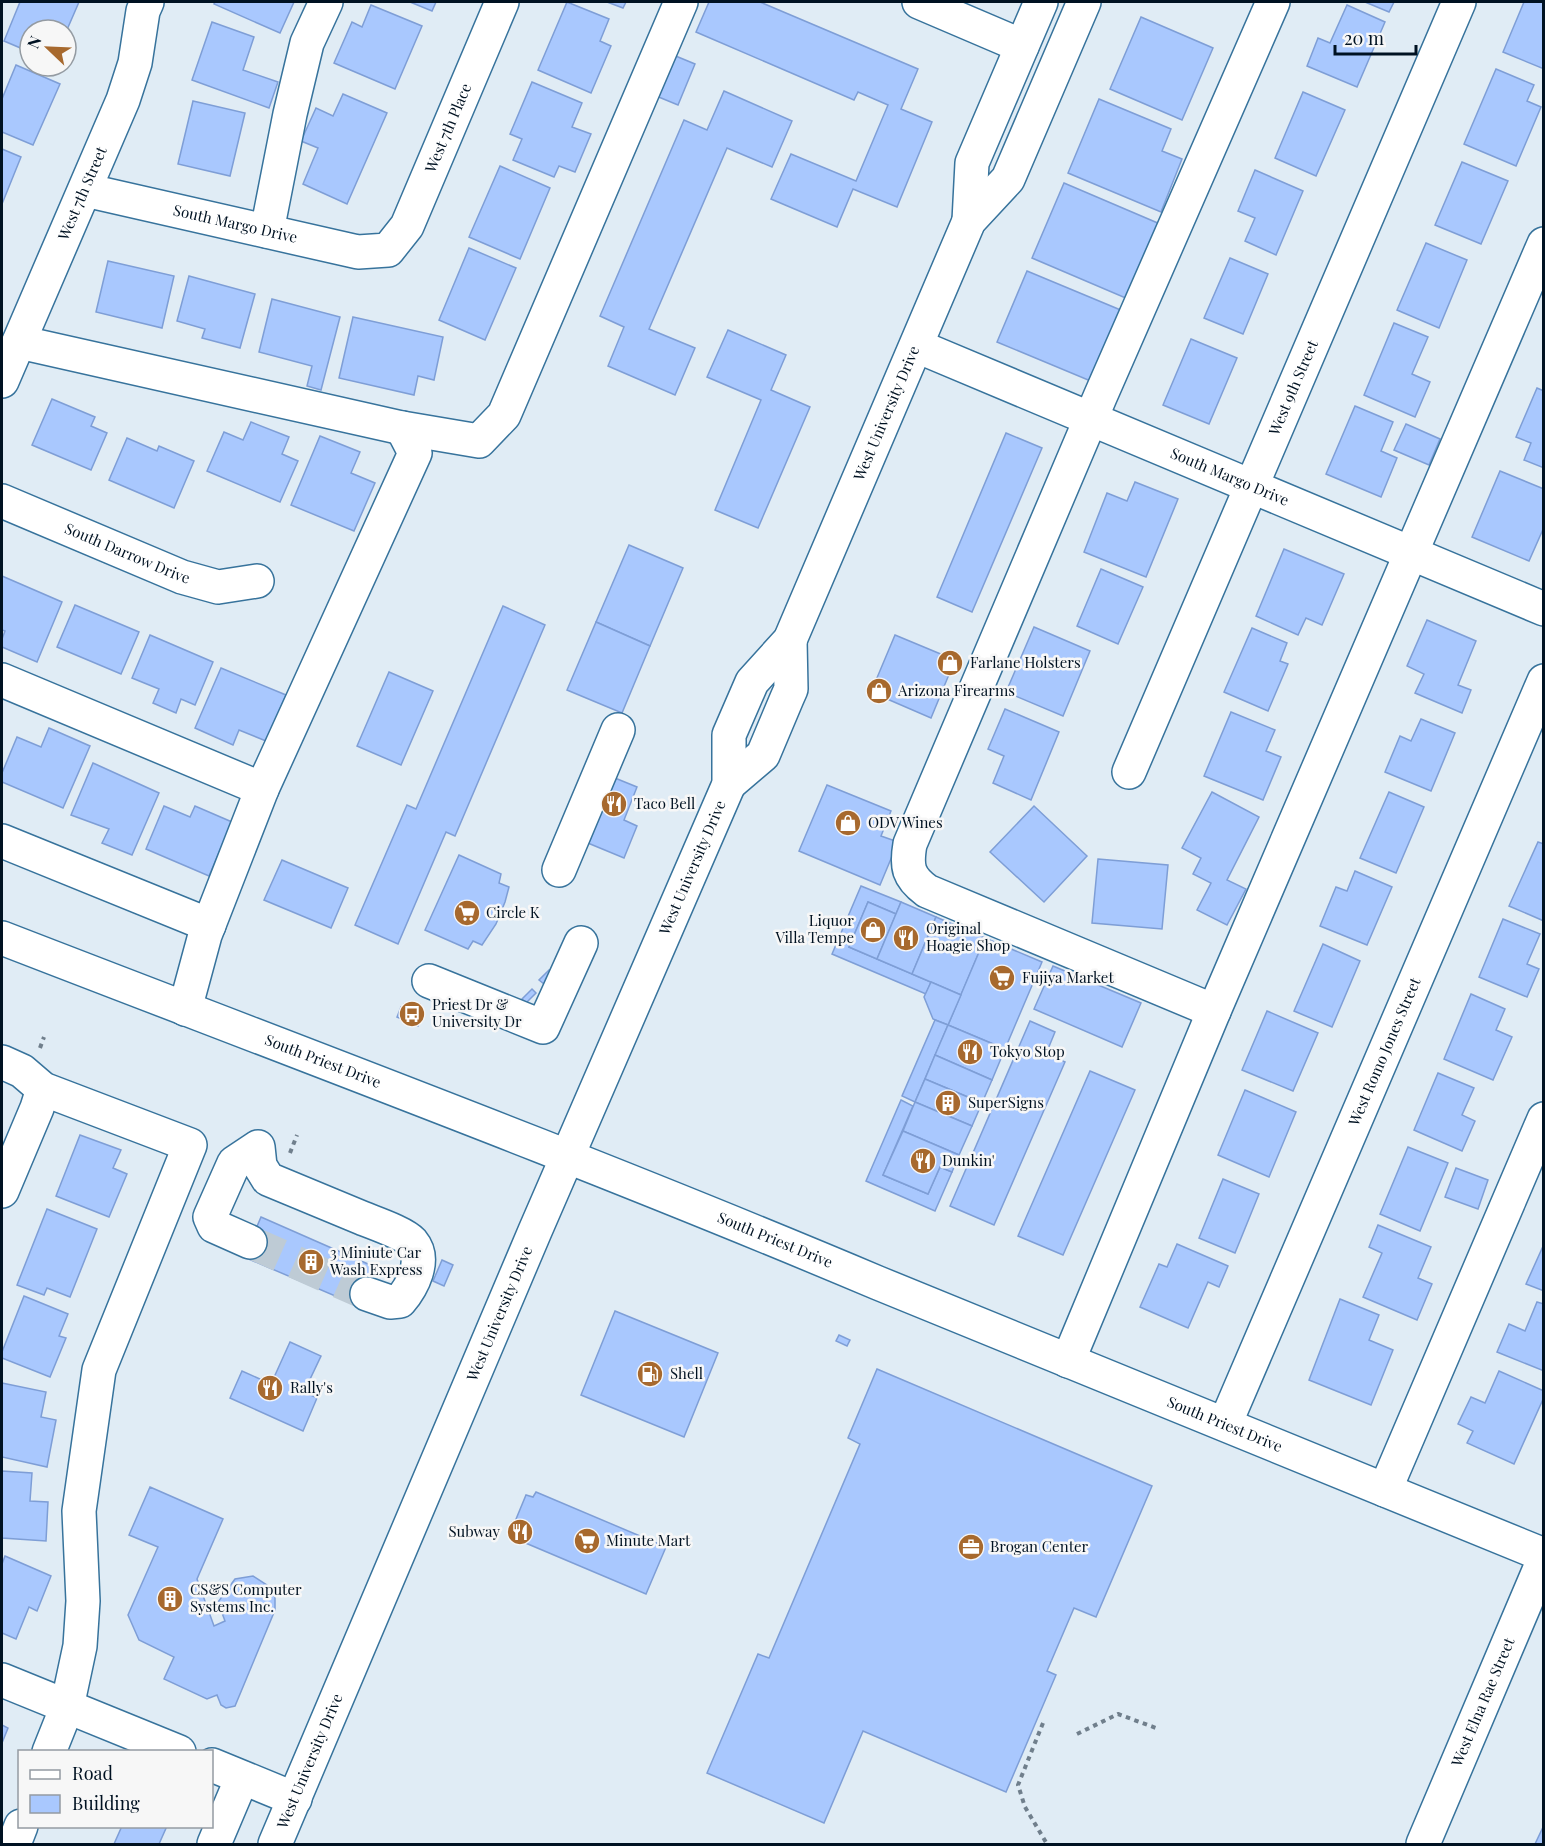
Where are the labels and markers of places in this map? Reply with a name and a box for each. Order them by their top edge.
shop icon: Farlane Holsters [935,648,965,678]
place label: Farlane Holsters [970,652,1081,672]
shop icon: Arizona Firearms [864,676,894,706]
place label: Arizona Firearms [897,680,1015,700]
restaurant icon: Taco Bell [599,789,629,819]
place label: Taco Bell [634,793,695,813]
shop icon: ODV Wines [833,808,863,838]
place label: ODV Wines [868,812,943,832]
supermarket icon: Circle K [452,898,482,928]
place label: Circle K [486,902,540,922]
place label: Liquor Villa Tempe [774,910,854,947]
shop icon: Liquor Villa Tempe [858,915,888,945]
place label: Original Hoagie Shop [926,918,1011,955]
restaurant icon: Original Hoagie Shop [891,923,921,953]
supermarket icon: Fujiya Market [987,963,1017,993]
place label: Fujiya Market [1022,967,1114,987]
place label: Priest Dr & University Dr [432,994,522,1031]
bus stop icon: Priest Dr & University Dr [397,999,427,1029]
restaurant icon: Tokyo Stop [955,1037,985,1067]
place label: Tokyo Stop [990,1041,1065,1061]
building icon: SuperSigns [933,1088,963,1118]
place label: SuperSigns [968,1092,1044,1112]
restaurant icon: Dunkin' [908,1146,938,1176]
place label: Dunkin' [942,1150,995,1170]
place label: 3 Miniute Car Wash Express [329,1242,423,1279]
building icon: 3 Miniute Car Wash Express [296,1247,326,1277]
fuel station icon: Shell [635,1359,665,1389]
place label: Shell [670,1363,703,1383]
restaurant icon: Rally's [255,1373,285,1403]
place label: Rally's [290,1377,333,1397]
restaurant icon: Subway [505,1517,535,1547]
place label: Subway [448,1521,500,1541]
supermarket icon: Minute Mart [572,1526,602,1556]
place label: Minute Mart [606,1530,691,1550]
office icon: Brogan Center [956,1532,986,1562]
place label: Brogan Center [990,1536,1089,1556]
place label: CS&S Computer Systems Inc. [190,1579,302,1616]
building icon: CS&S Computer Systems Inc. [155,1584,185,1614]

